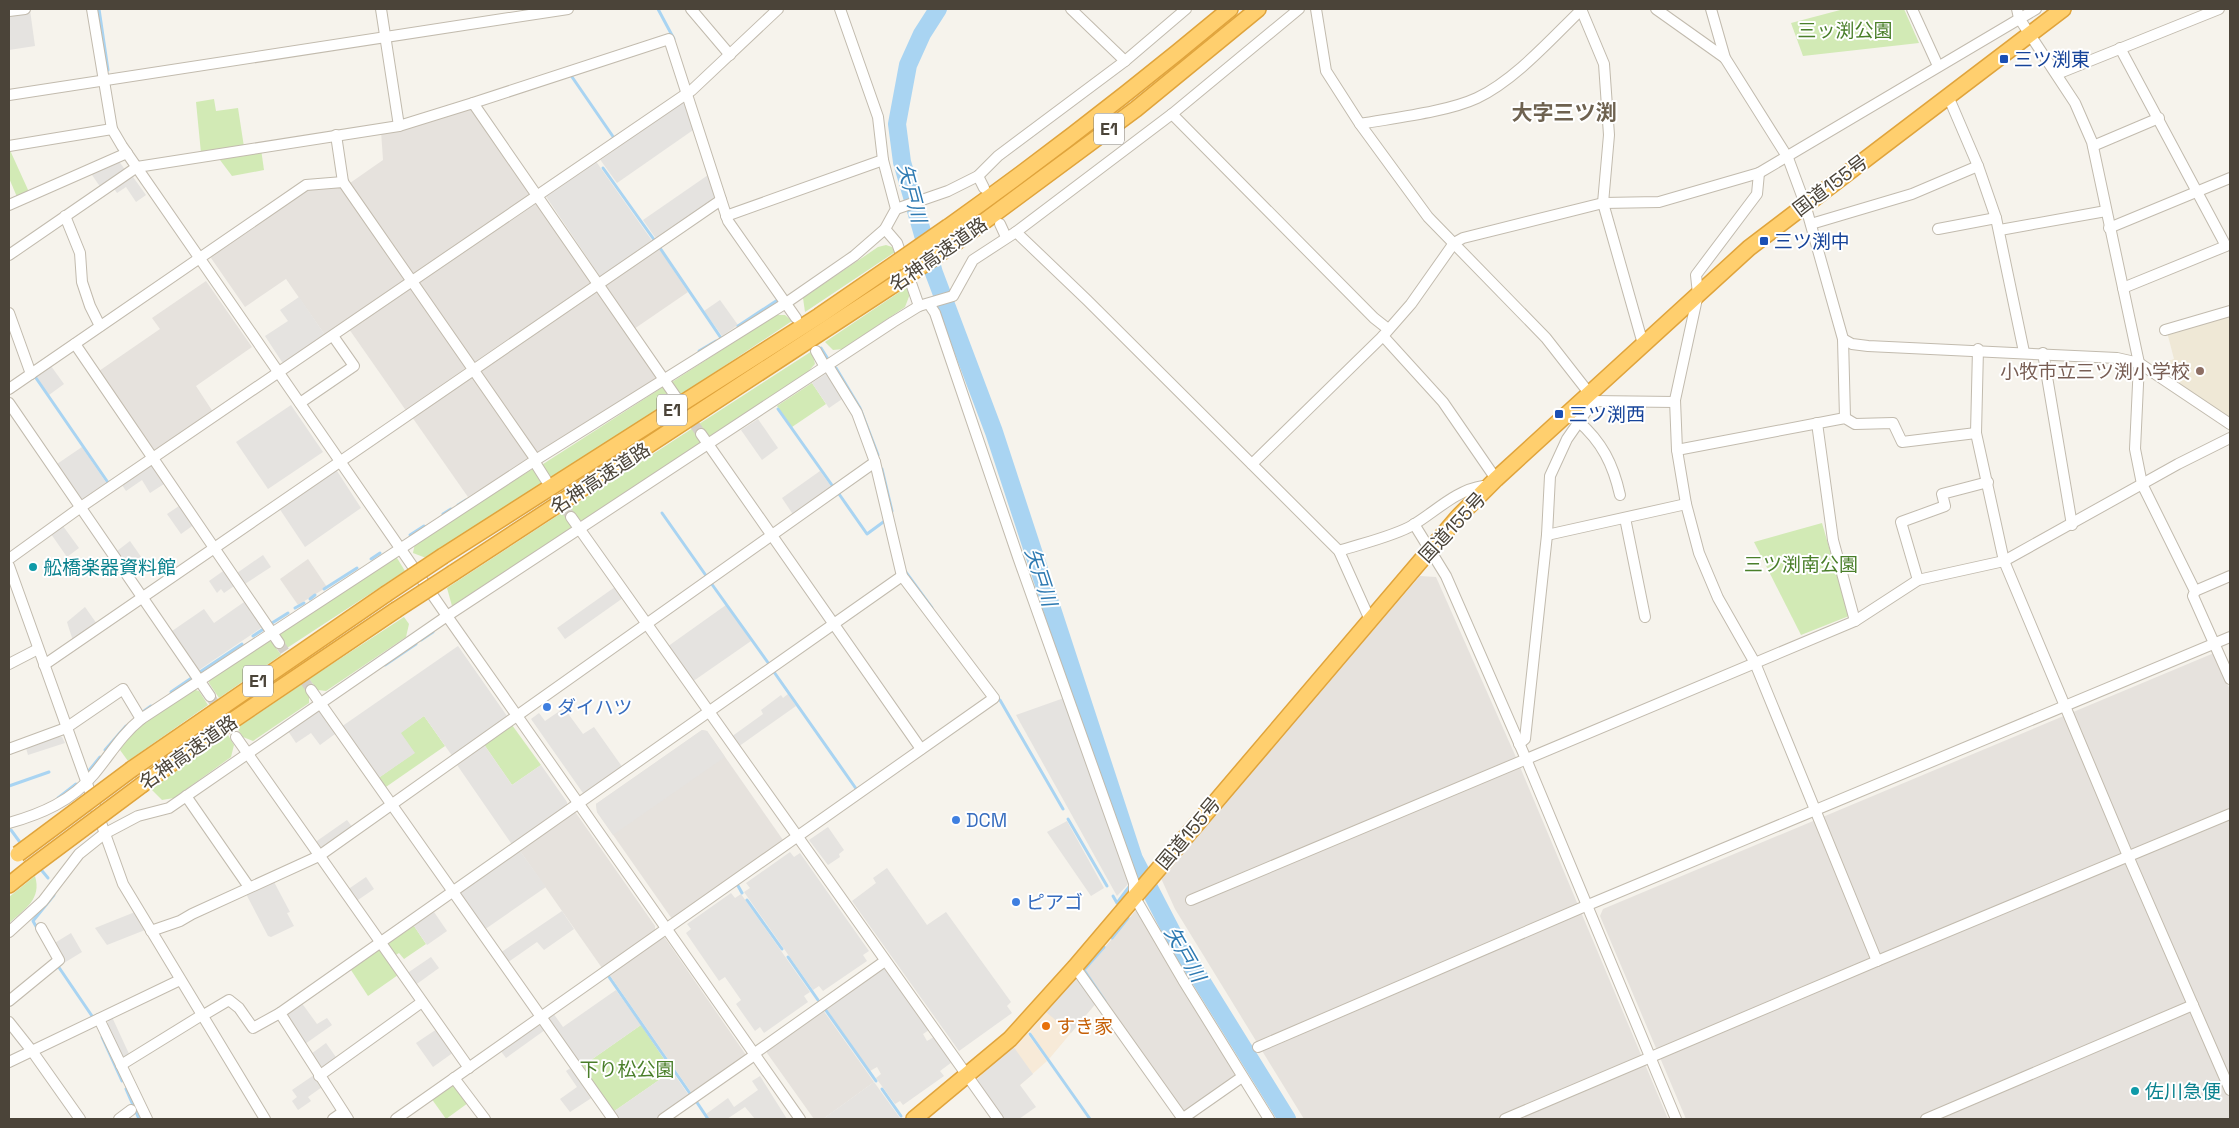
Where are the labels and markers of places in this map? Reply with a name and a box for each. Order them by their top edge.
place label: 三ツ渕東 [2014,47,2090,72]
marker: 三ツ渕東 [1998,53,2010,65]
place label: 三ツ渕中 [1774,229,1850,254]
marker: 三ツ渕中 [1758,235,1770,247]
place label: 小牧市立三ツ渕小学校 [2000,359,2190,384]
marker: 小牧市立三ツ渕小学校 [2194,365,2206,377]
place label: 三ツ渕西 [1569,402,1645,427]
marker: 三ツ渕西 [1553,408,1565,420]
place label: 舩橋楽器資料館 [43,555,176,580]
marker: 舩橋楽器資料館 [27,561,39,573]
place label: ダイハツ [557,695,633,720]
marker: ダイハツ [541,701,553,713]
place label: DCM [966,808,1007,833]
marker: DCM [950,814,962,826]
place label: ピアゴ [1026,890,1083,915]
marker: ピアゴ [1010,896,1022,908]
place label: すき家 [1056,1014,1113,1039]
marker: すき家 [1040,1020,1052,1032]
place label: 佐川急便 [2145,1079,2221,1104]
marker: 佐川急便 [2129,1085,2141,1097]

